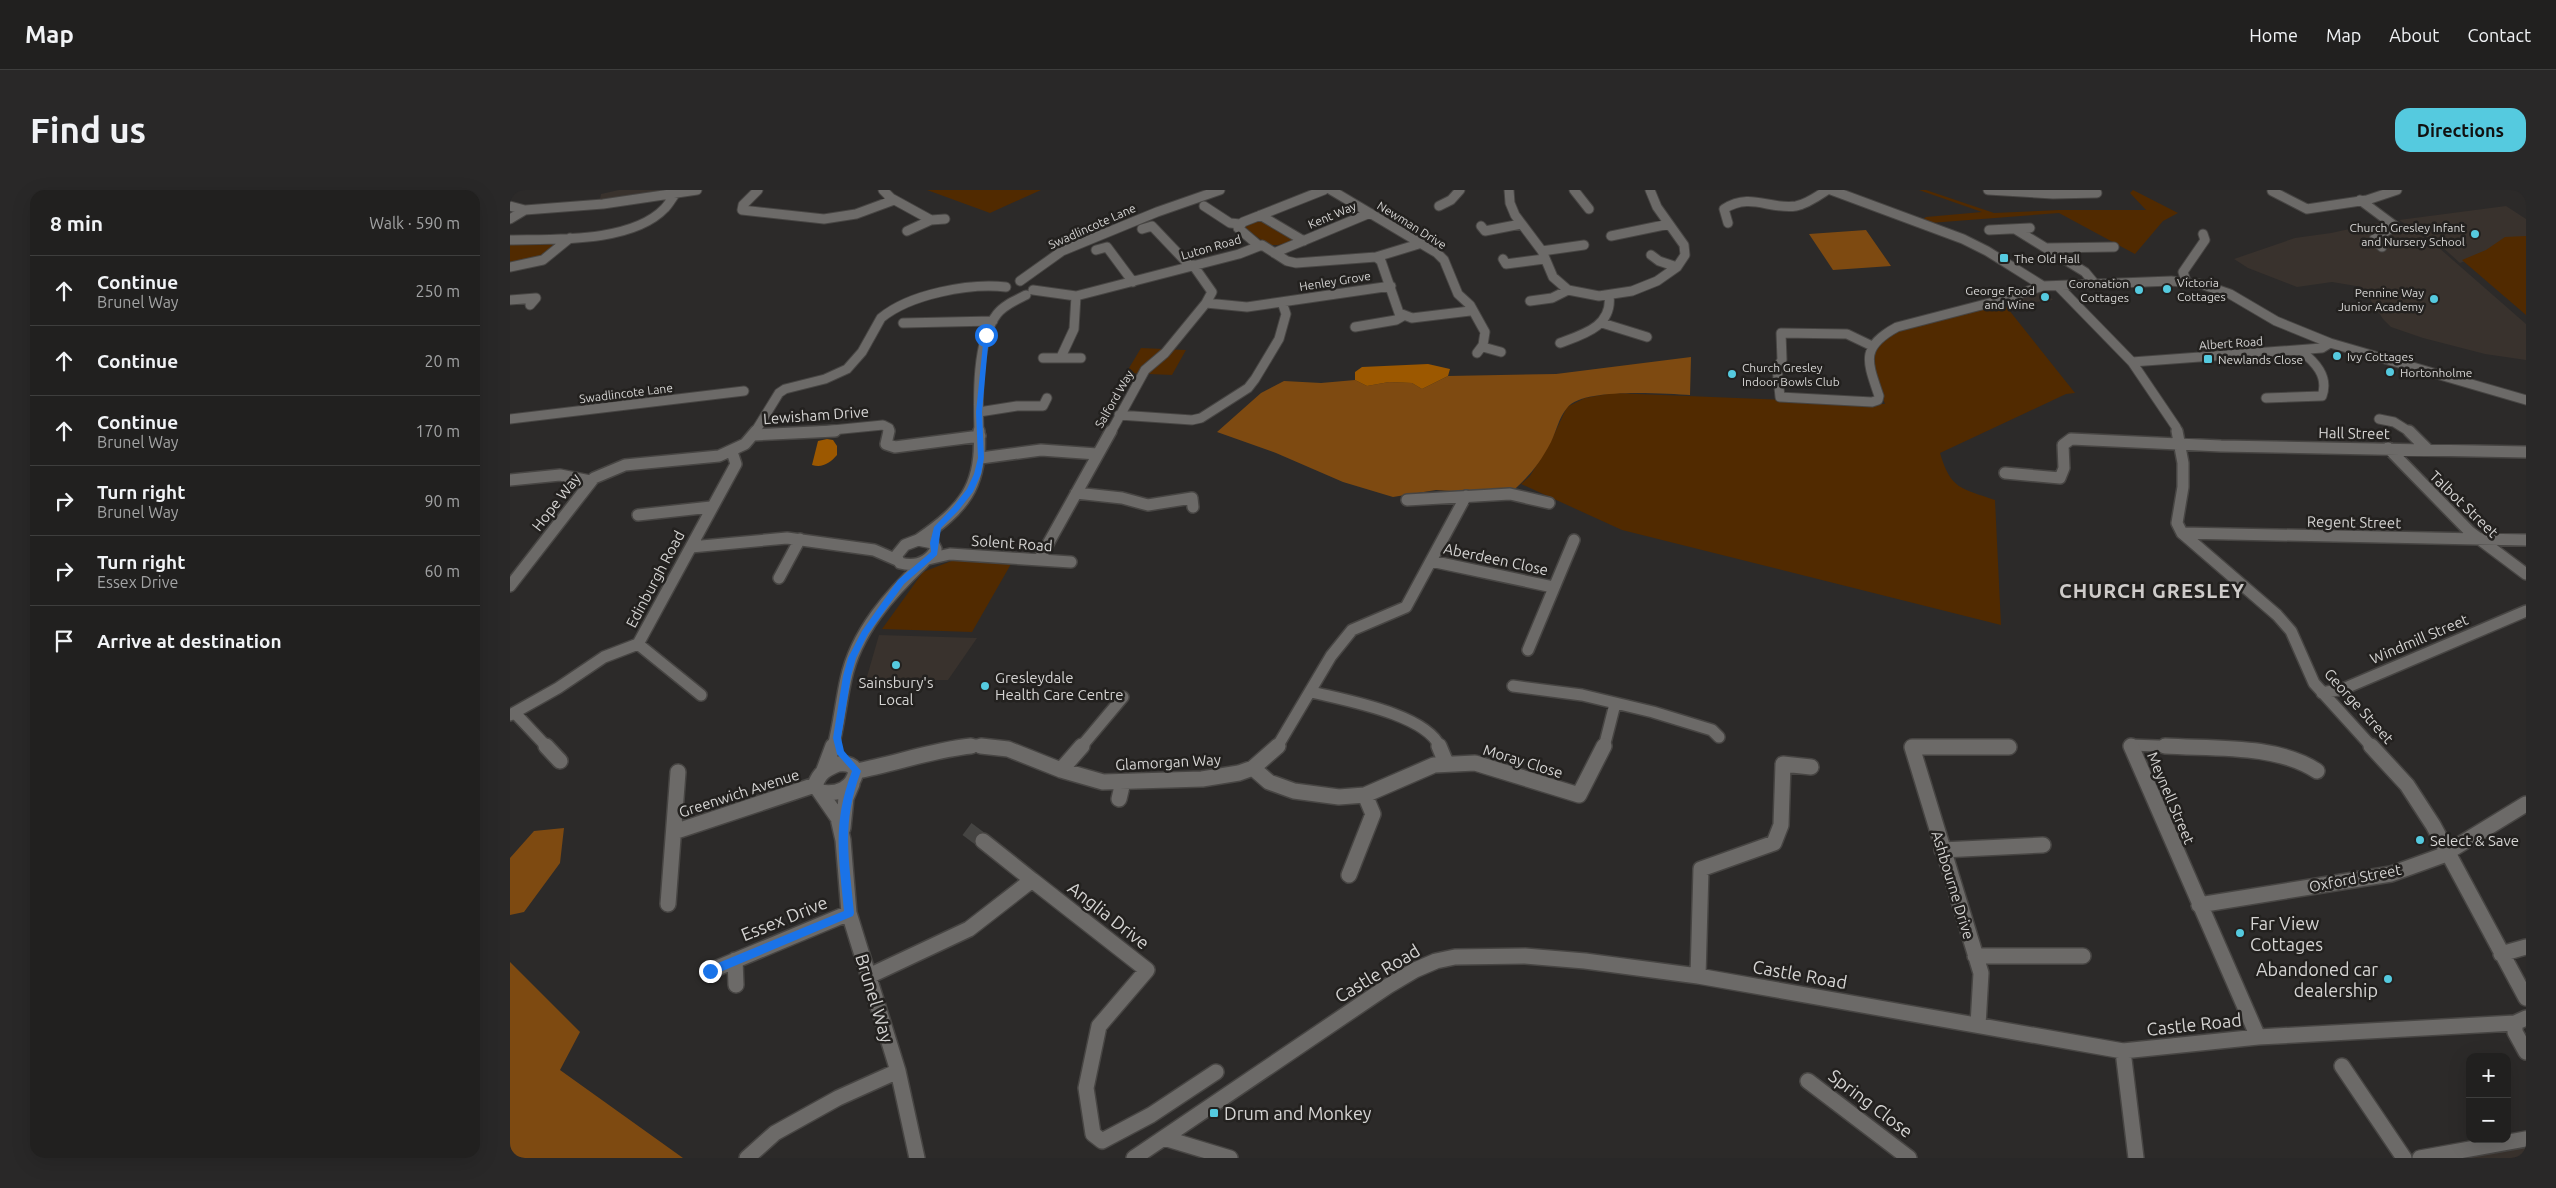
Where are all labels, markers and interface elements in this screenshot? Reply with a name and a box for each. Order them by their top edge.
text: Map [25,21,74,48]
text: Home [2249,25,2298,45]
text: Map [2326,25,2361,45]
text: About [2389,25,2439,45]
text: Contact [2467,25,2531,45]
button: Directions [2395,108,2526,152]
text: Find us [30,110,146,150]
street label: Kent Way [1306,199,1358,231]
street label: Newman Drive [1375,199,1449,251]
street label: Swadlincote Lane [1046,201,1138,251]
text: 8 min [50,211,103,235]
text: Walk · 590 m [369,214,460,232]
place label: Church Gresley Infant and Nursery School [2349,221,2465,248]
marker: Church Gresley Infant and Nursery School [2469,228,2481,240]
street label: Luton Road [1179,232,1243,262]
marker: The Old Hall [1998,252,2010,264]
place label: The Old Hall [2014,252,2080,265]
street label: Henley Grove [1298,269,1372,293]
text: Continue [97,271,178,293]
place label: Victoria Cottages [2177,276,2226,303]
icon: ahead [50,277,78,305]
place label: Coronation Cottages [2069,277,2129,304]
text: 250 m [415,282,460,300]
marker: Victoria Cottages [2161,283,2173,295]
place label: George Food and Wine [1965,284,2035,311]
marker: Coronation Cottages [2133,284,2145,296]
place label: Pennine Way Junior Academy [2338,286,2424,313]
marker: George Food and Wine [2039,291,2051,303]
text: Brunel Way [97,293,179,311]
marker: Pennine Way Junior Academy [2428,293,2440,305]
route start [975,324,998,347]
street label: Albert Road [2198,334,2264,352]
icon: ahead [50,347,78,375]
text: Continue [97,350,178,372]
marker: Ivy Cottages [2331,350,2343,362]
place label: Ivy Cottages [2347,350,2413,363]
text: 20 m [424,352,460,370]
marker: Newlands Close [2202,353,2214,365]
place label: Newlands Close [2218,353,2303,366]
place label: Church Gresley Indoor Bowls Club [1742,361,1840,388]
marker: Hortonholme [2384,366,2396,378]
place label: Hortonholme [2400,366,2473,379]
street label: Salford Way [1092,368,1136,430]
marker: Church Gresley Indoor Bowls Club [1726,368,1738,380]
street label: Swadlincote Lane [579,381,673,405]
street label: Lewisham Drive [763,403,869,427]
text: Continue [97,411,178,433]
icon: ahead [50,417,78,445]
text: 170 m [415,422,460,440]
street label: Hall Street [2318,424,2390,442]
text: Brunel Way [97,433,179,451]
street label: Talbot Street [2426,467,2502,541]
street label: Hope Way [528,470,584,534]
text: Turn right [97,481,185,503]
icon: right [50,487,78,515]
text: 90 m [424,492,460,510]
text: Brunel Way [97,503,179,521]
street label: Regent Street [2307,513,2401,531]
street label: Edinburgh Road [622,528,688,630]
street label: Solent Road [971,532,1053,554]
street label: Aberdeen Close [1442,540,1550,578]
text: Turn right [97,551,185,573]
icon: right [50,557,78,585]
text: 60 m [424,562,460,580]
text: Essex Drive [97,573,178,591]
district label: CHURCH GRESLEY [2059,579,2245,602]
street label: Windmill Street [2367,611,2471,667]
icon: arrive [50,627,78,655]
text: Arrive at destination [97,630,282,652]
marker: Sainsbury's Local [890,659,902,671]
street label: George Street [2321,665,2397,747]
place label: Gresleydale Health Care Centre [995,669,1123,703]
place label: Sainsbury's Local [858,674,934,708]
marker: Gresleydale Health Care Centre [979,680,991,692]
street label: Moray Close [1481,741,1565,781]
street label: Meynell Street [2144,749,2198,847]
street label: Glamorgan Way [1115,751,1221,773]
street label: Greenwich Avenue [677,766,801,820]
street label: Ashbourne Drive [1928,829,1978,941]
place label: Select & Save [2430,832,2519,849]
marker: Select & Save [2414,834,2426,846]
street label: Oxford Street [2308,861,2403,895]
street label: Anglia Drive [1064,877,1154,953]
street label: Essex Drive [738,892,830,944]
place label: Far View Cottages [2250,913,2323,954]
marker: Far View Cottages [2234,927,2246,939]
street label: Castle Road [1331,940,1423,1006]
street label: Brunel Way [852,951,898,1045]
street label: Castle Road [1751,956,1849,992]
place label: Abandoned car dealership [2256,959,2378,1000]
route end [699,960,722,983]
marker: Abandoned car dealership [2382,973,2394,985]
street label: Castle Road [2145,1009,2243,1039]
map controls [2466,1053,2511,1143]
button: + [2466,1053,2511,1098]
street label: Spring Close [1825,1065,1917,1141]
button: − [2466,1098,2511,1143]
place label: Drum and Monkey [1224,1103,1372,1123]
marker: Drum and Monkey [1208,1107,1220,1119]

